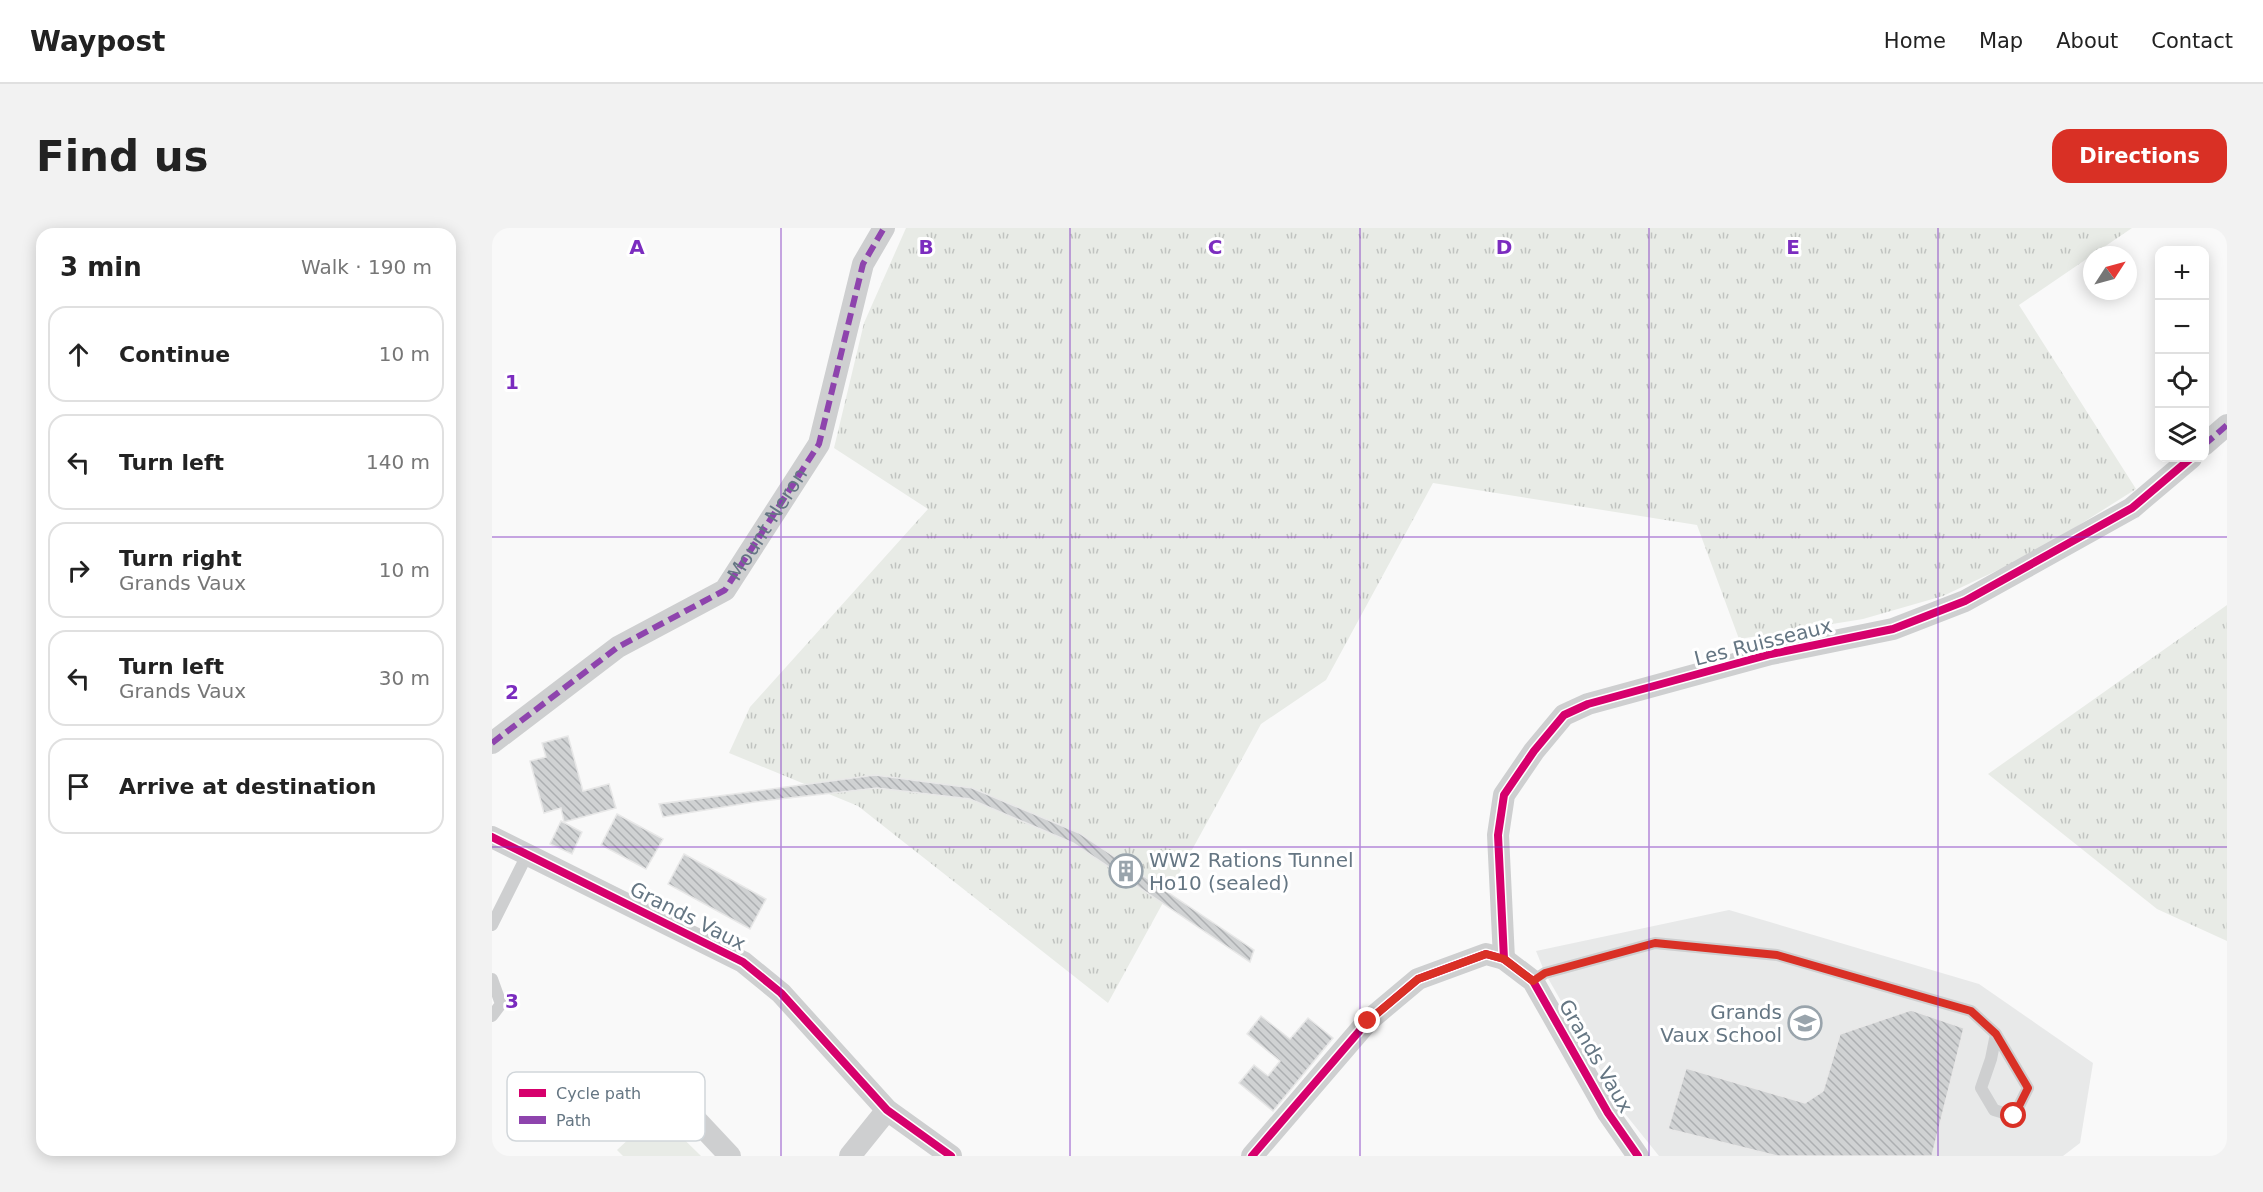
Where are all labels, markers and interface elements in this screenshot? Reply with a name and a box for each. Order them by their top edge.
text: Waypost [30,25,166,58]
text: Home [1884,29,1946,53]
text: Map [1979,29,2023,53]
text: About [2056,29,2118,53]
text: Contact [2151,29,2233,53]
button: Directions [2052,129,2227,183]
text: Find us [36,132,209,181]
text: A [629,235,645,259]
text: B [918,235,934,259]
text: C [1208,235,1222,259]
text: D [1496,235,1512,259]
text: E [1786,235,1800,259]
north arrow [2083,246,2137,300]
map controls [2155,246,2209,462]
button: + [2155,246,2209,300]
text: 3 min [60,252,142,282]
text: Walk · 190 m [301,255,432,279]
button: − [2155,300,2209,354]
icon: ahead [62,338,95,371]
text: Continue [119,342,230,367]
text: 10 m [379,342,430,366]
button: locate [2155,354,2209,408]
text: 1 [505,370,519,394]
button: layers [2155,408,2209,462]
icon: left [62,446,95,479]
text: Turn left [119,450,224,475]
text: 140 m [366,450,430,474]
street label: Mount Neron [722,463,812,585]
text: Turn right [119,546,242,571]
icon: right [62,554,95,587]
text: 10 m [379,558,430,582]
text: Grands Vaux [119,571,246,595]
street label: Les Ruisseaux [1692,613,1834,671]
text: Turn left [119,654,224,679]
icon: left [62,662,95,695]
text: 30 m [379,666,430,690]
text: Grands Vaux [119,679,246,703]
text: 2 [505,680,519,704]
icon: arrive [62,770,95,803]
text: Arrive at destination [119,774,376,799]
place label: WW2 Rations Tunnel Ho10 (sealed) [1149,848,1354,895]
building icon: WW2 Rations Tunnel Ho10 (sealed) [1108,853,1144,889]
street label: Grands Vaux [626,876,750,956]
text: 3 [505,989,519,1013]
street label: Grands Vaux [1554,995,1638,1117]
place label: Grands Vaux School [1660,1000,1782,1047]
school or university icon: Grands Vaux School [1787,1005,1823,1041]
route end [1354,1007,1380,1033]
legend [507,1072,705,1141]
text: Cycle path [556,1084,641,1103]
route start [2000,1102,2026,1128]
text: Path [556,1111,591,1130]

